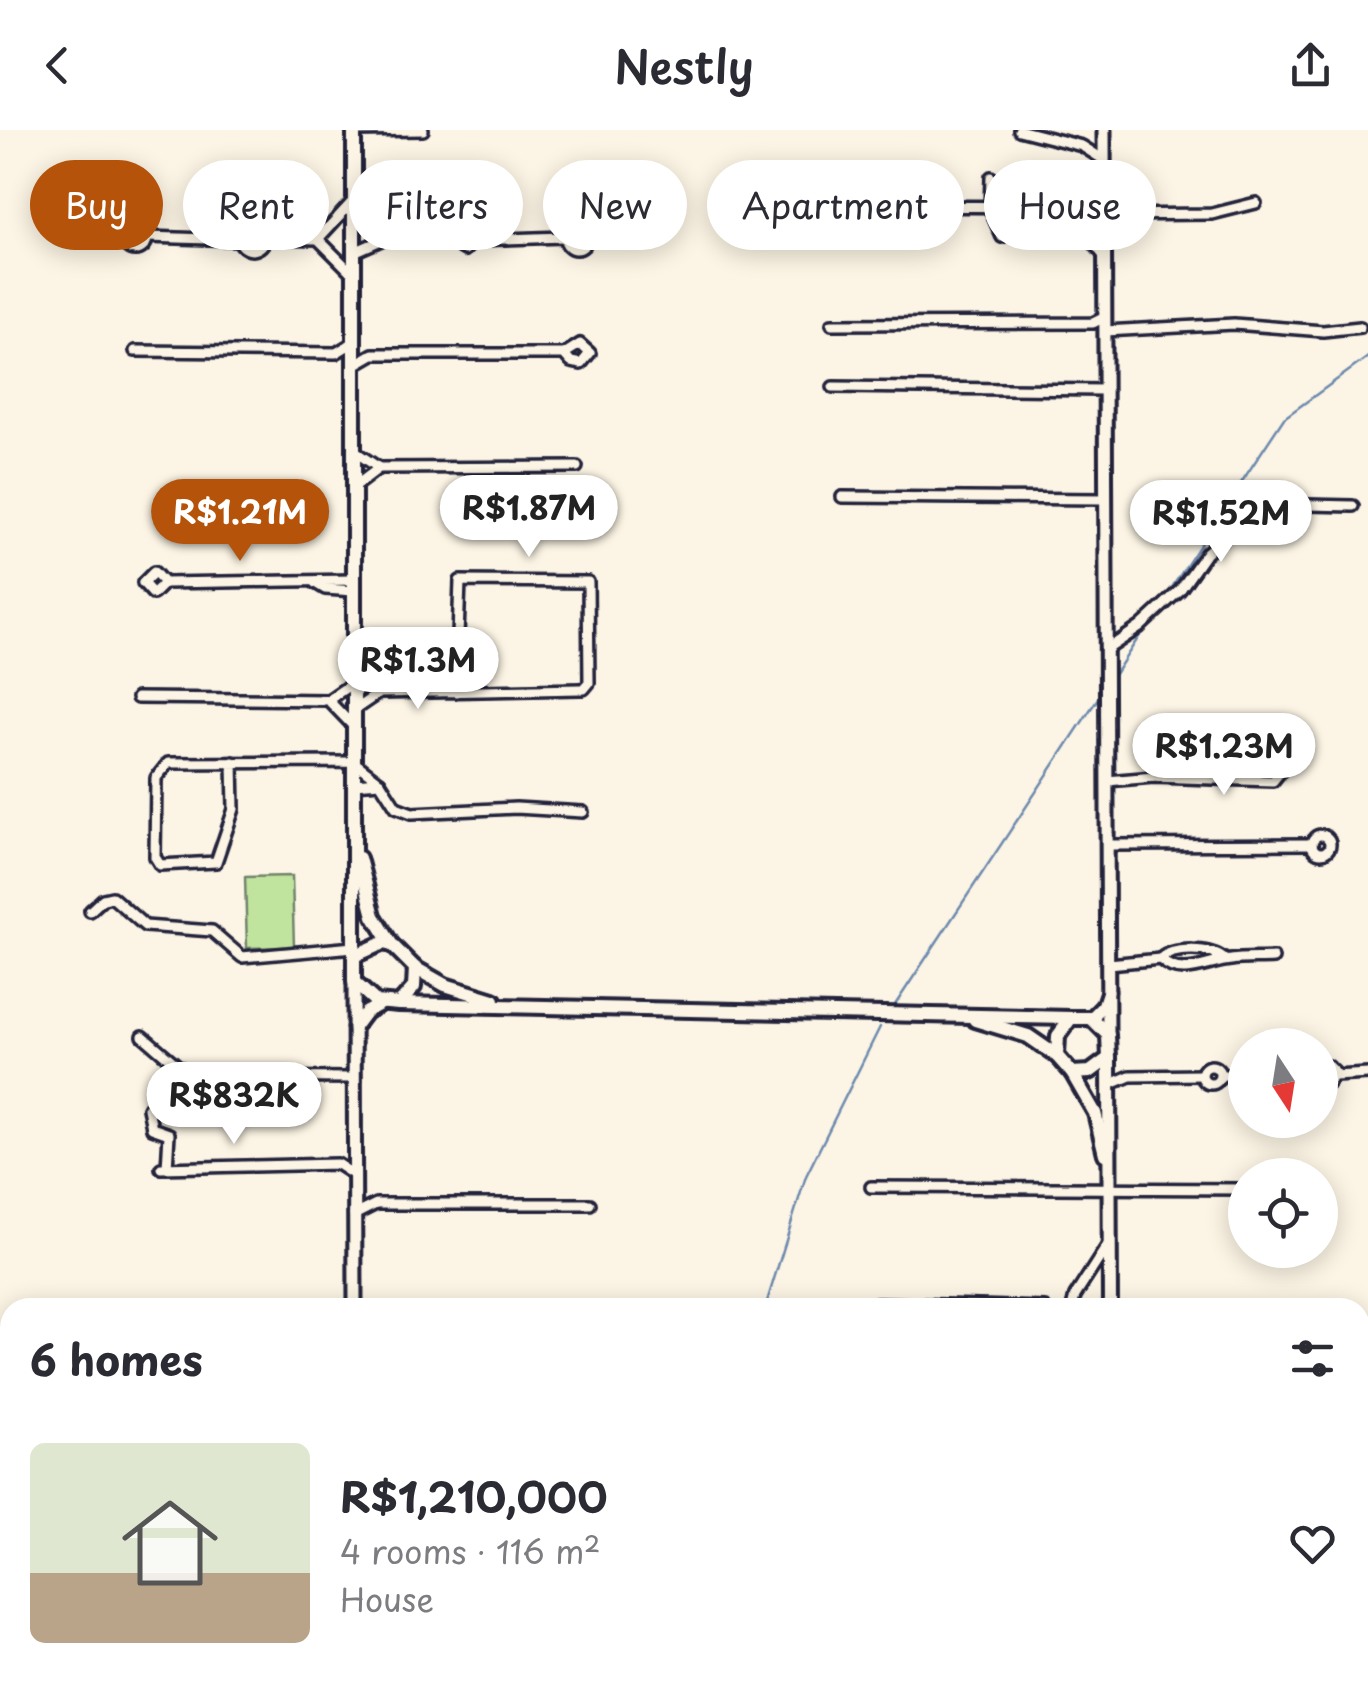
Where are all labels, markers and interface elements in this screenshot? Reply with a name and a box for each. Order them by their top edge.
text: Nestly [614,31,754,99]
icon: back [30,38,85,93]
icon: share [1283,38,1338,93]
chip: Buy [30,160,163,250]
chip: Rent [183,160,329,250]
chip: Filters [349,160,523,250]
chip: New [543,160,687,250]
chip: Apartment [707,160,964,250]
chip: House [984,160,1156,250]
pin: R$1.87M [437,475,621,560]
pin: R$1.21M [148,479,332,564]
pin: R$1.52M [1129,480,1313,565]
text: R$1.87M [462,483,596,531]
text: R$1.21M [173,487,307,535]
text: R$1.52M [1152,488,1290,536]
pin: R$1.3M [337,627,499,712]
text: R$1.3M [360,635,476,683]
pin: R$1.23M [1132,713,1316,798]
text: R$1.23M [1154,721,1294,769]
north arrow [1228,1028,1338,1138]
map controls [1228,1028,1338,1268]
pin: R$832K [153,1062,315,1147]
text: R$832K [169,1070,299,1118]
button: locate [1228,1158,1338,1268]
text: 6 homes [30,1327,203,1390]
icon: filters [1285,1331,1340,1386]
text: R$1,210,000 [340,1464,608,1527]
icon: home [110,1483,230,1603]
icon: heart [1285,1516,1340,1571]
text: 4 rooms · 116 m² [340,1527,601,1575]
text: House [340,1575,434,1623]

